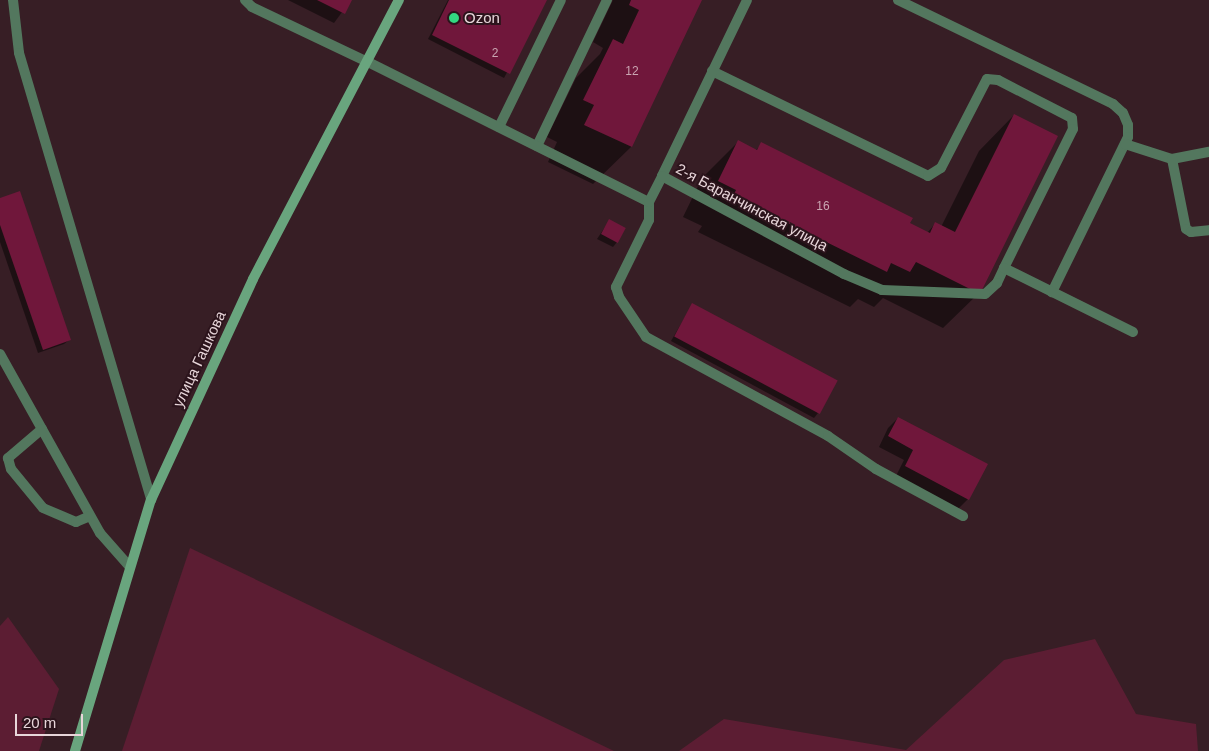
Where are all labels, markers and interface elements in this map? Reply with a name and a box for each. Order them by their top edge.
place label: Ozon [464,9,500,27]
marker: Ozon [448,12,460,24]
house number: 2 [492,47,498,61]
house number: 12 [625,65,639,79]
street label: 2-я Баранчинская улица [673,159,831,255]
house number: 16 [816,200,830,214]
street label: улица Гашкова [169,308,229,410]
scale bar [18,704,85,736]
text: 20 m [23,714,56,731]

